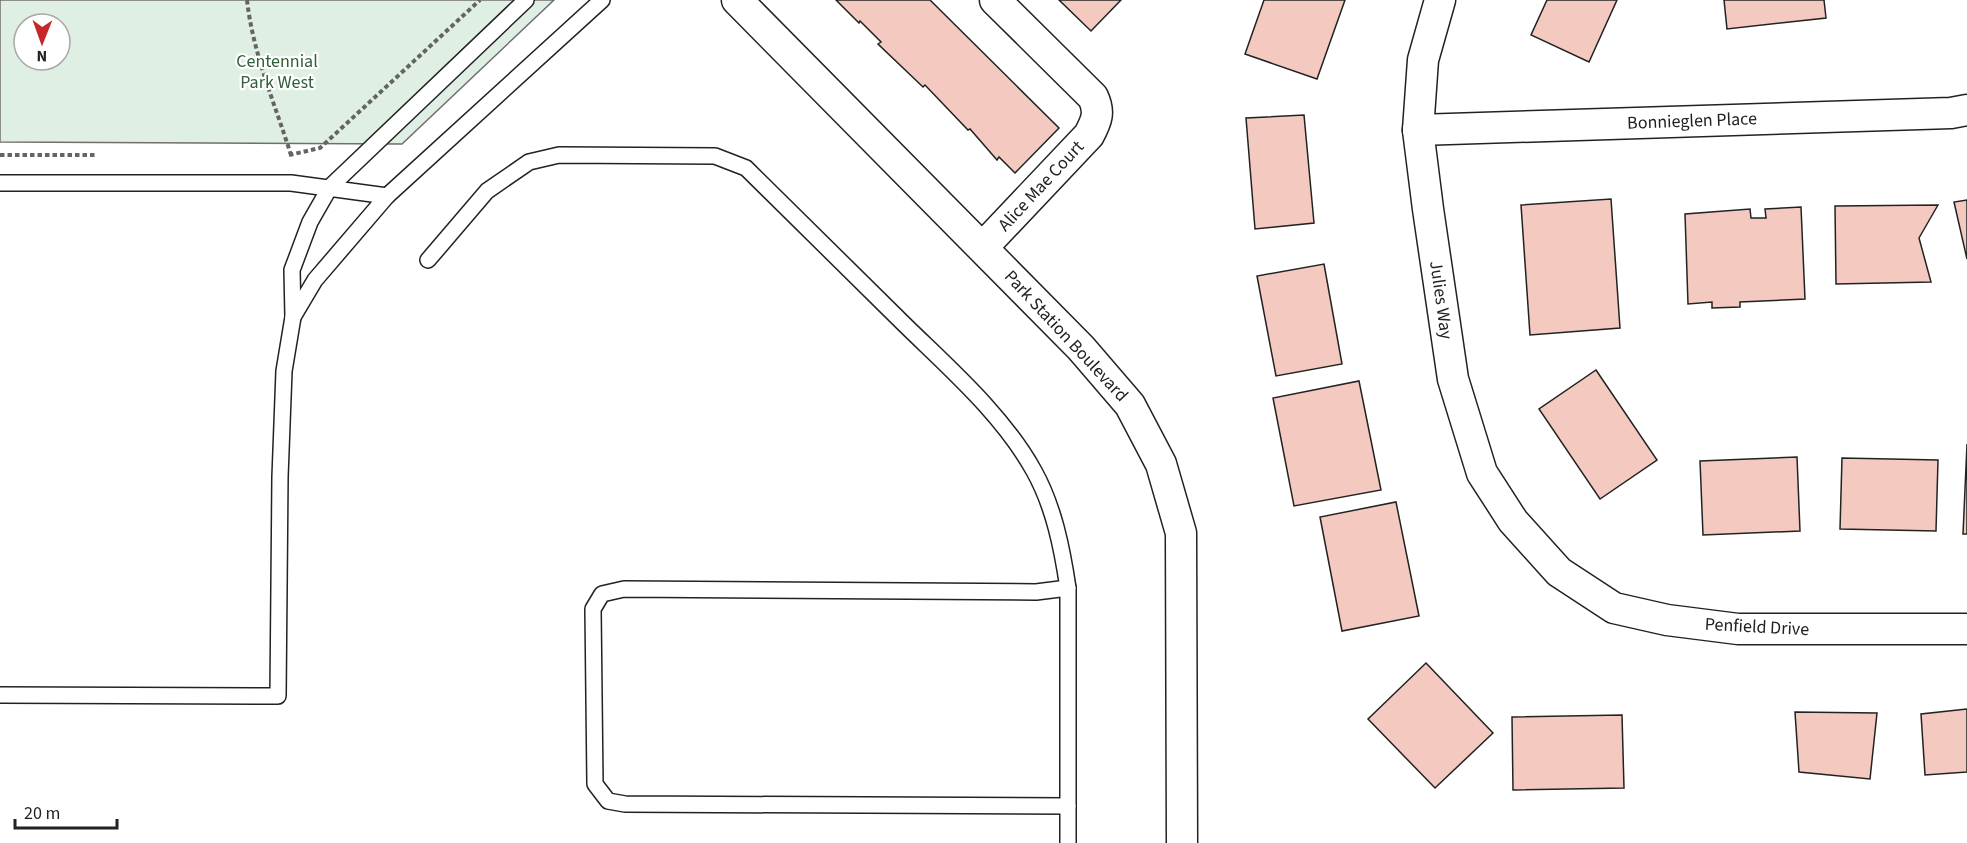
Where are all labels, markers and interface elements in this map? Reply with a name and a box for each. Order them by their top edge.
north arrow [12,12,72,72]
text: N [36,45,47,67]
park label: Centennial Park West [236,49,318,95]
street label: Bonnieglen Place [1627,106,1757,136]
street label: Alice Mae Court [992,135,1090,237]
street label: Julies Way [1423,259,1459,341]
street label: Park Station Boulevard [998,265,1134,407]
street label: Penfield Drive [1704,612,1810,642]
scale bar [15,792,117,830]
text: 20 m [24,801,60,826]

